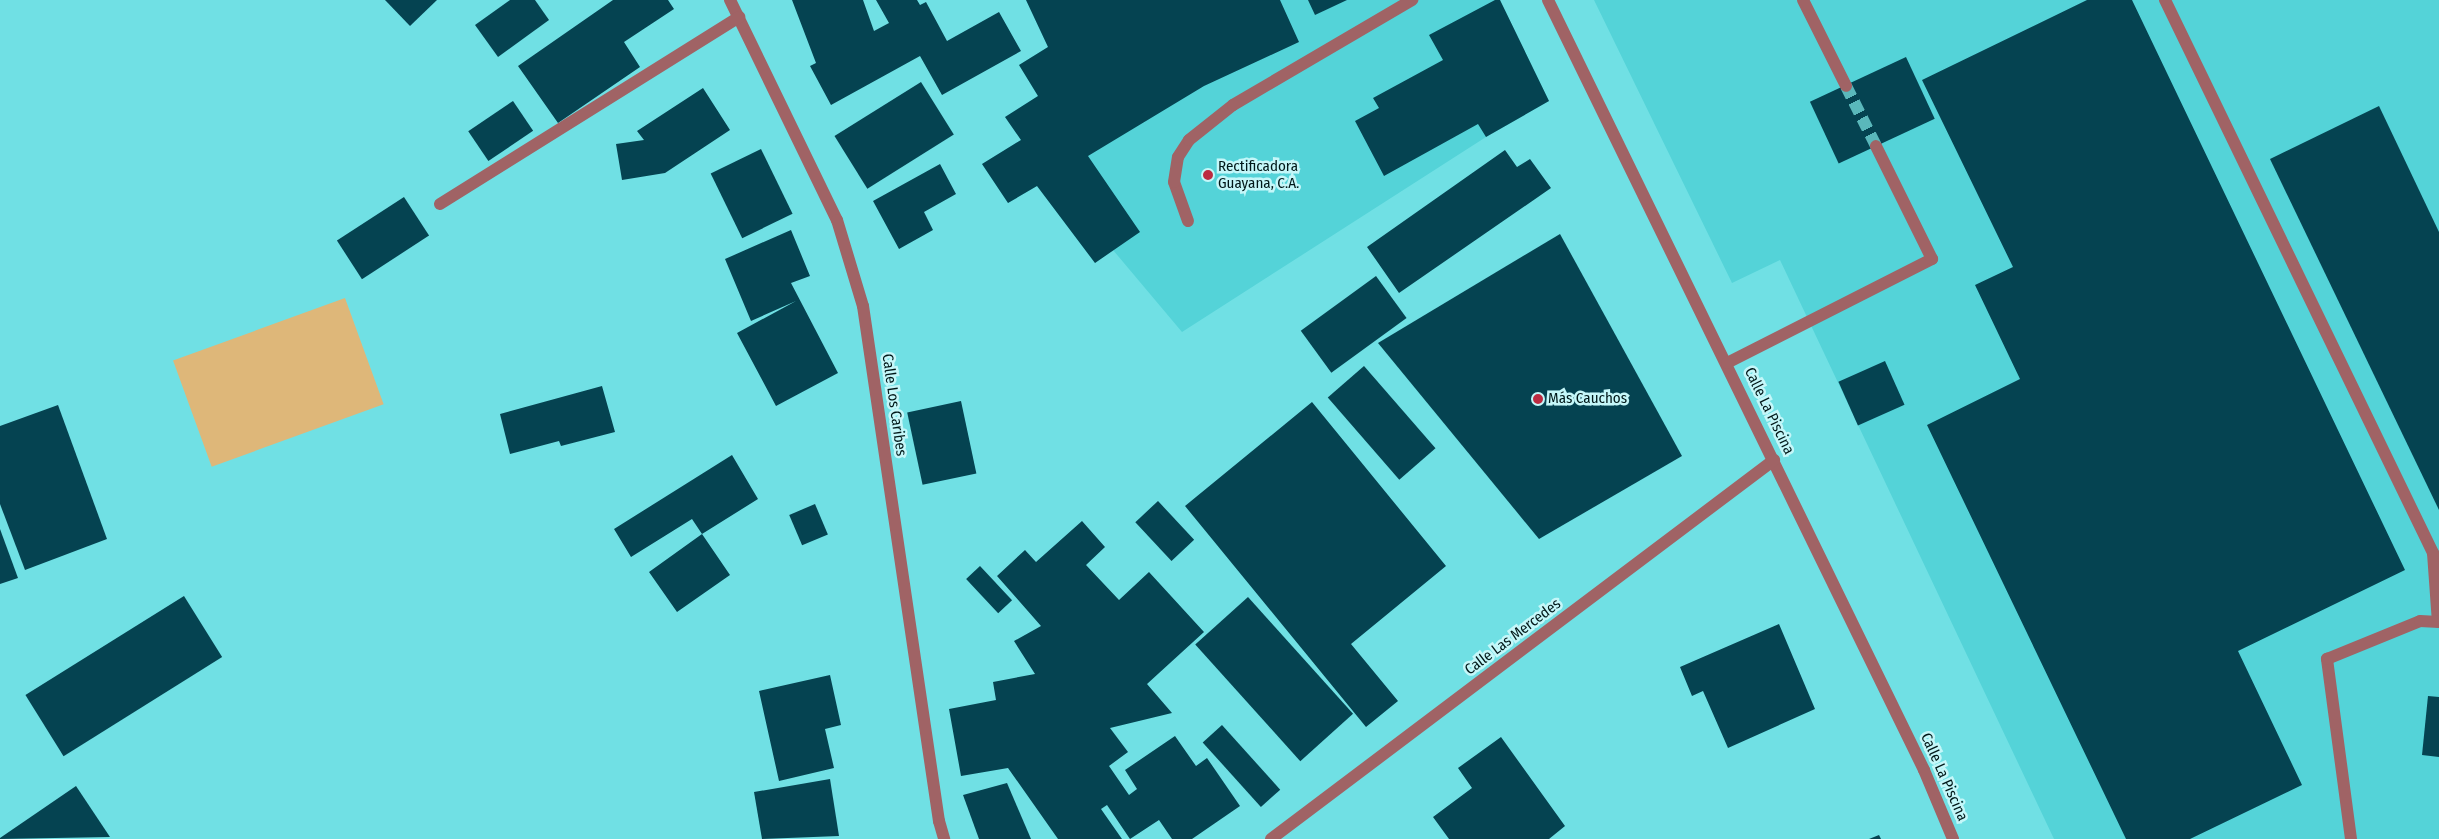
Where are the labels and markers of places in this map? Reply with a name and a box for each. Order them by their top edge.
place label: Rectificadora Guayana, C.A. [1218,157,1299,192]
marker: Rectificadora Guayana, C.A. [1202,169,1214,181]
place label: Más Cauchos [1548,390,1627,408]
marker: Más Cauchos [1532,393,1544,405]

